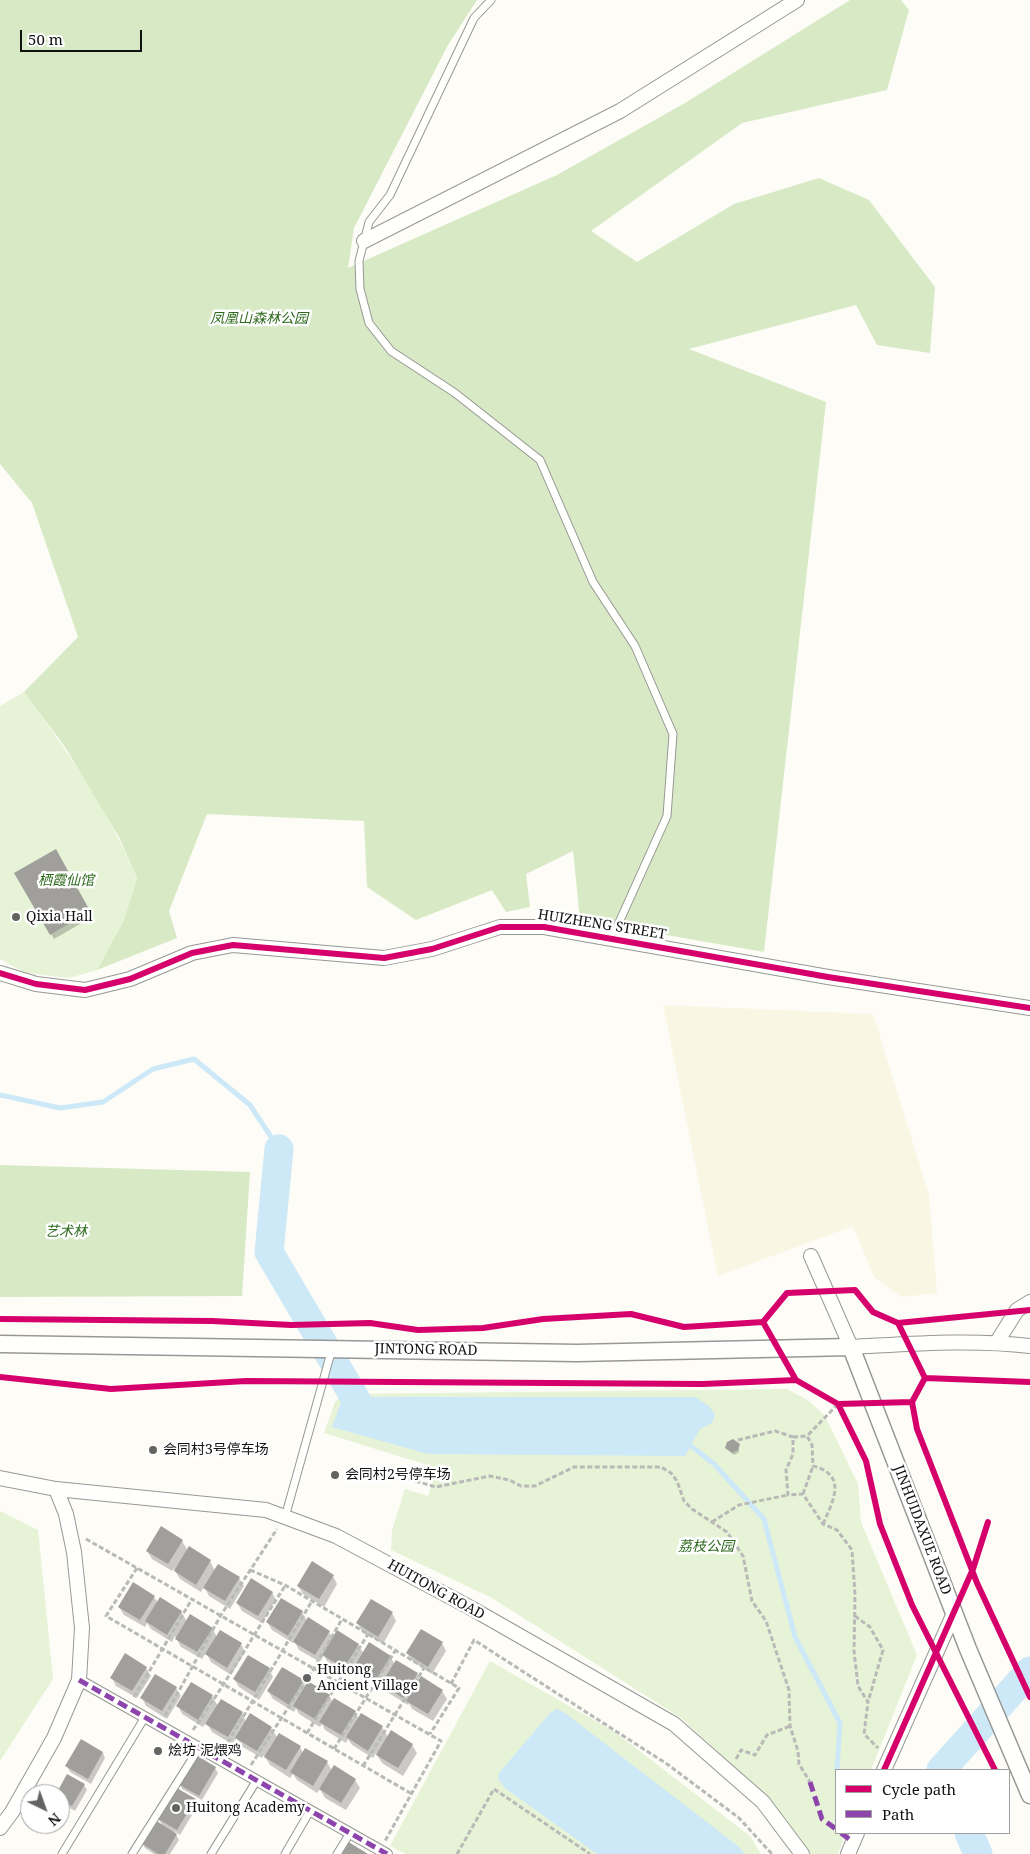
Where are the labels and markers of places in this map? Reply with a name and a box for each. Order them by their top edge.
place label: Qixia Hall [26,909,93,925]
marker: Qixia Hall [10,911,22,923]
place label: 会同村3号停车场 [163,1442,269,1458]
marker: 会同村3号停车场 [147,1444,159,1456]
place label: 会同村2号停车场 [345,1467,451,1483]
marker: 会同村2号停车场 [329,1469,341,1481]
place label: Huitong Ancient Village [317,1662,418,1694]
marker: Huitong Ancient Village [301,1672,313,1684]
place label: 烩坊 泥煨鸡 [168,1743,242,1759]
marker: 烩坊 泥煨鸡 [152,1745,164,1757]
place label: Huitong Academy [186,1800,305,1816]
marker: Huitong Academy [170,1802,182,1814]

